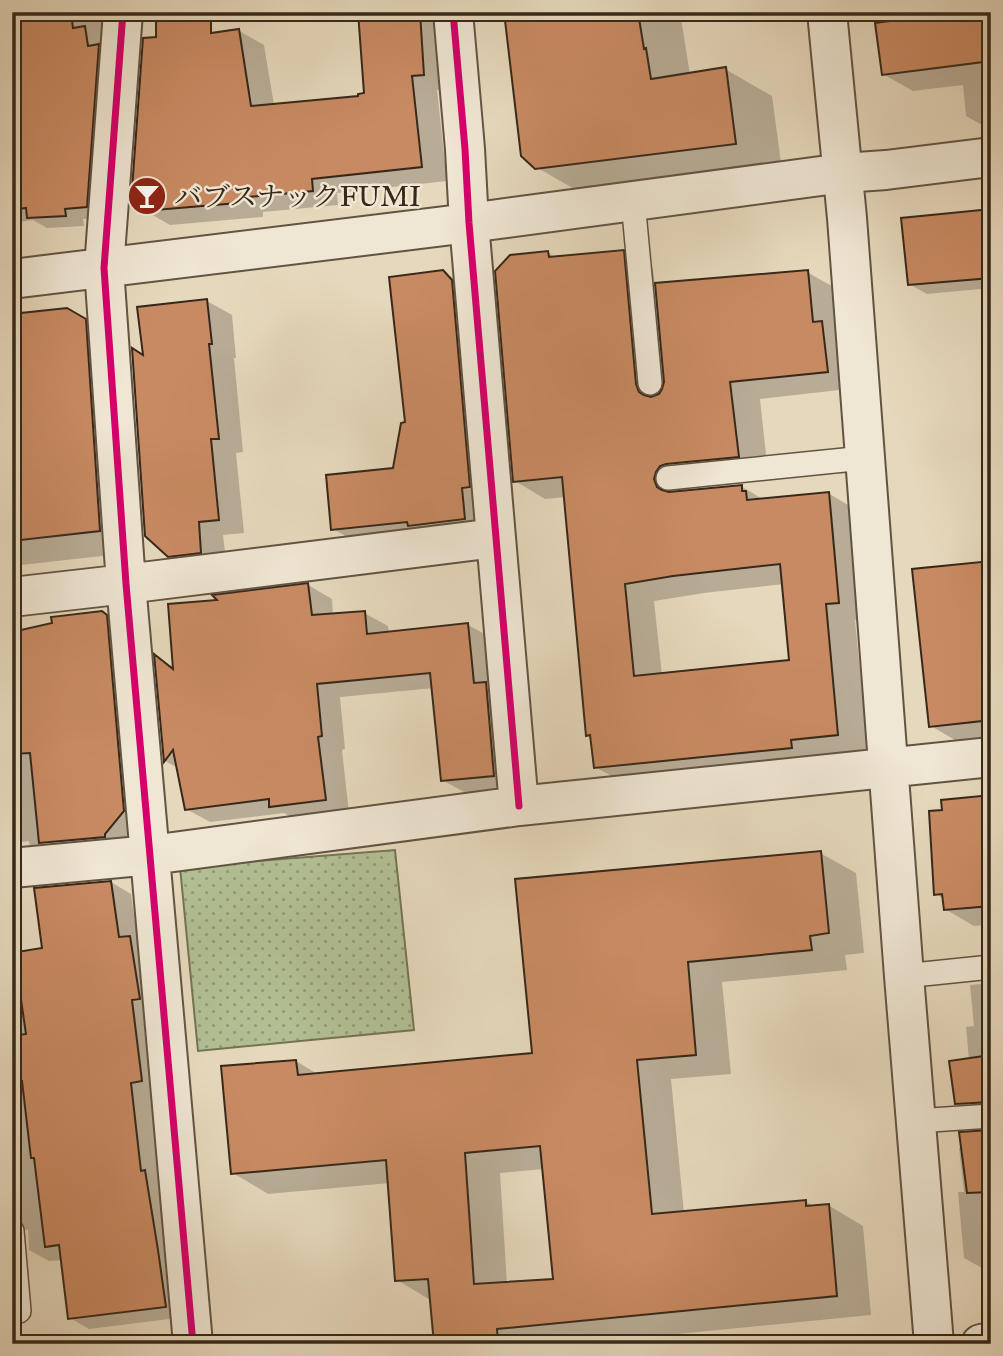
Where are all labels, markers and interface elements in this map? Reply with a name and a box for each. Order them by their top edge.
bar icon: バブスナックFUMI [126,175,168,217]
place label: バブスナックFUMI [174,179,421,214]

